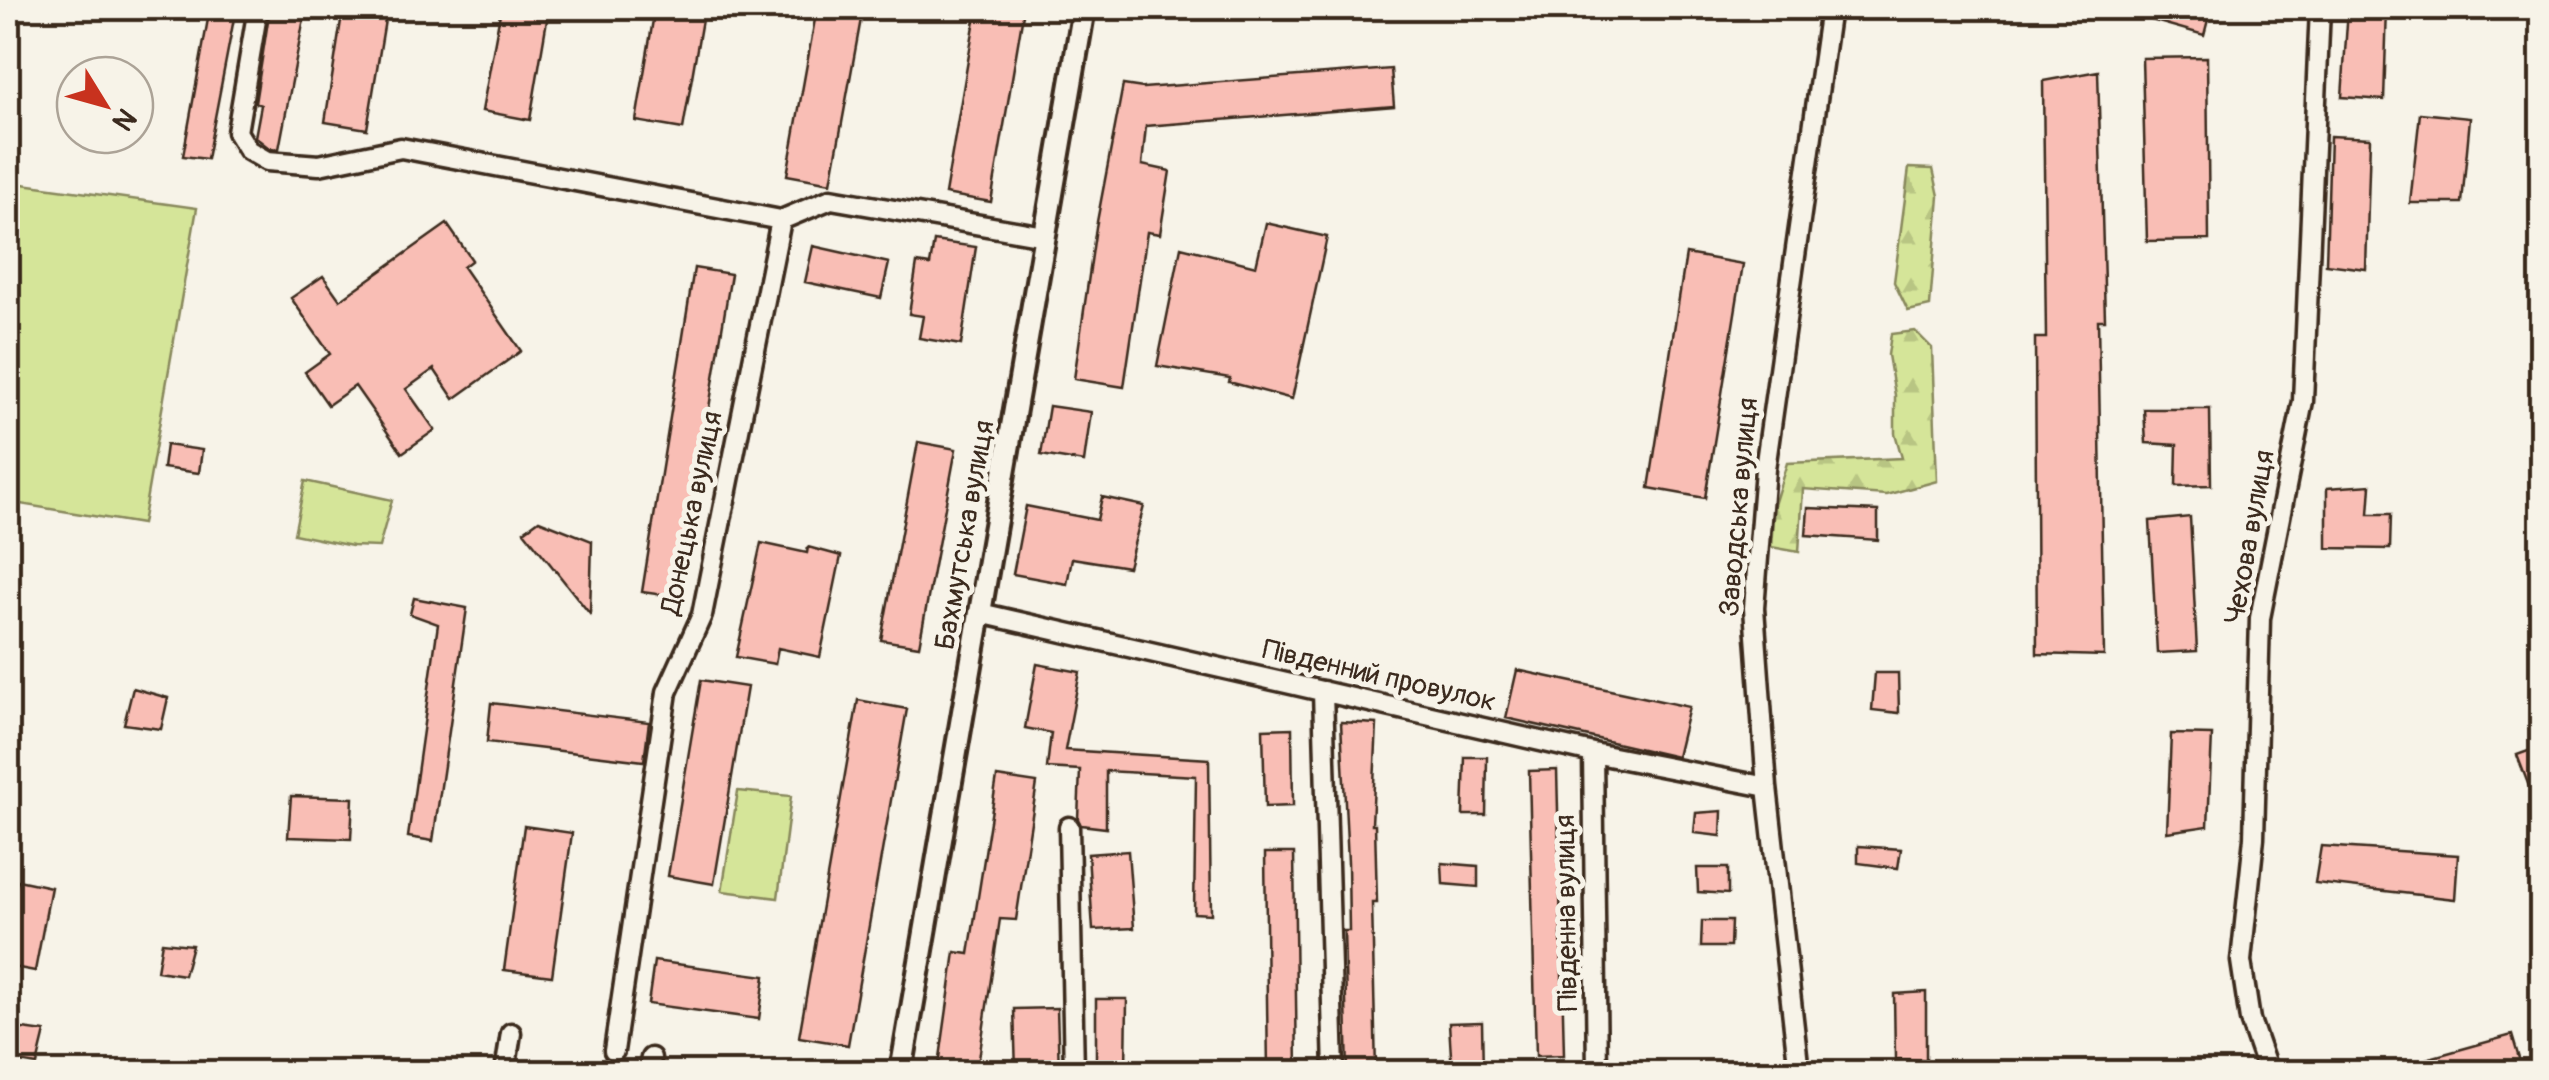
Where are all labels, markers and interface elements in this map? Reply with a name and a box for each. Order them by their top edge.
north arrow [55,55,155,155]
text: N [104,101,143,137]
street label: Заводська вулиця [1712,396,1766,618]
street label: Донецька вулиця [653,408,731,619]
street label: Бахмутська вулиця [928,417,1002,653]
street label: Чехова вулиця [2217,447,2283,627]
street label: Південний провулок [1259,632,1499,720]
street label: Південна вулиця [1548,814,1586,1012]

